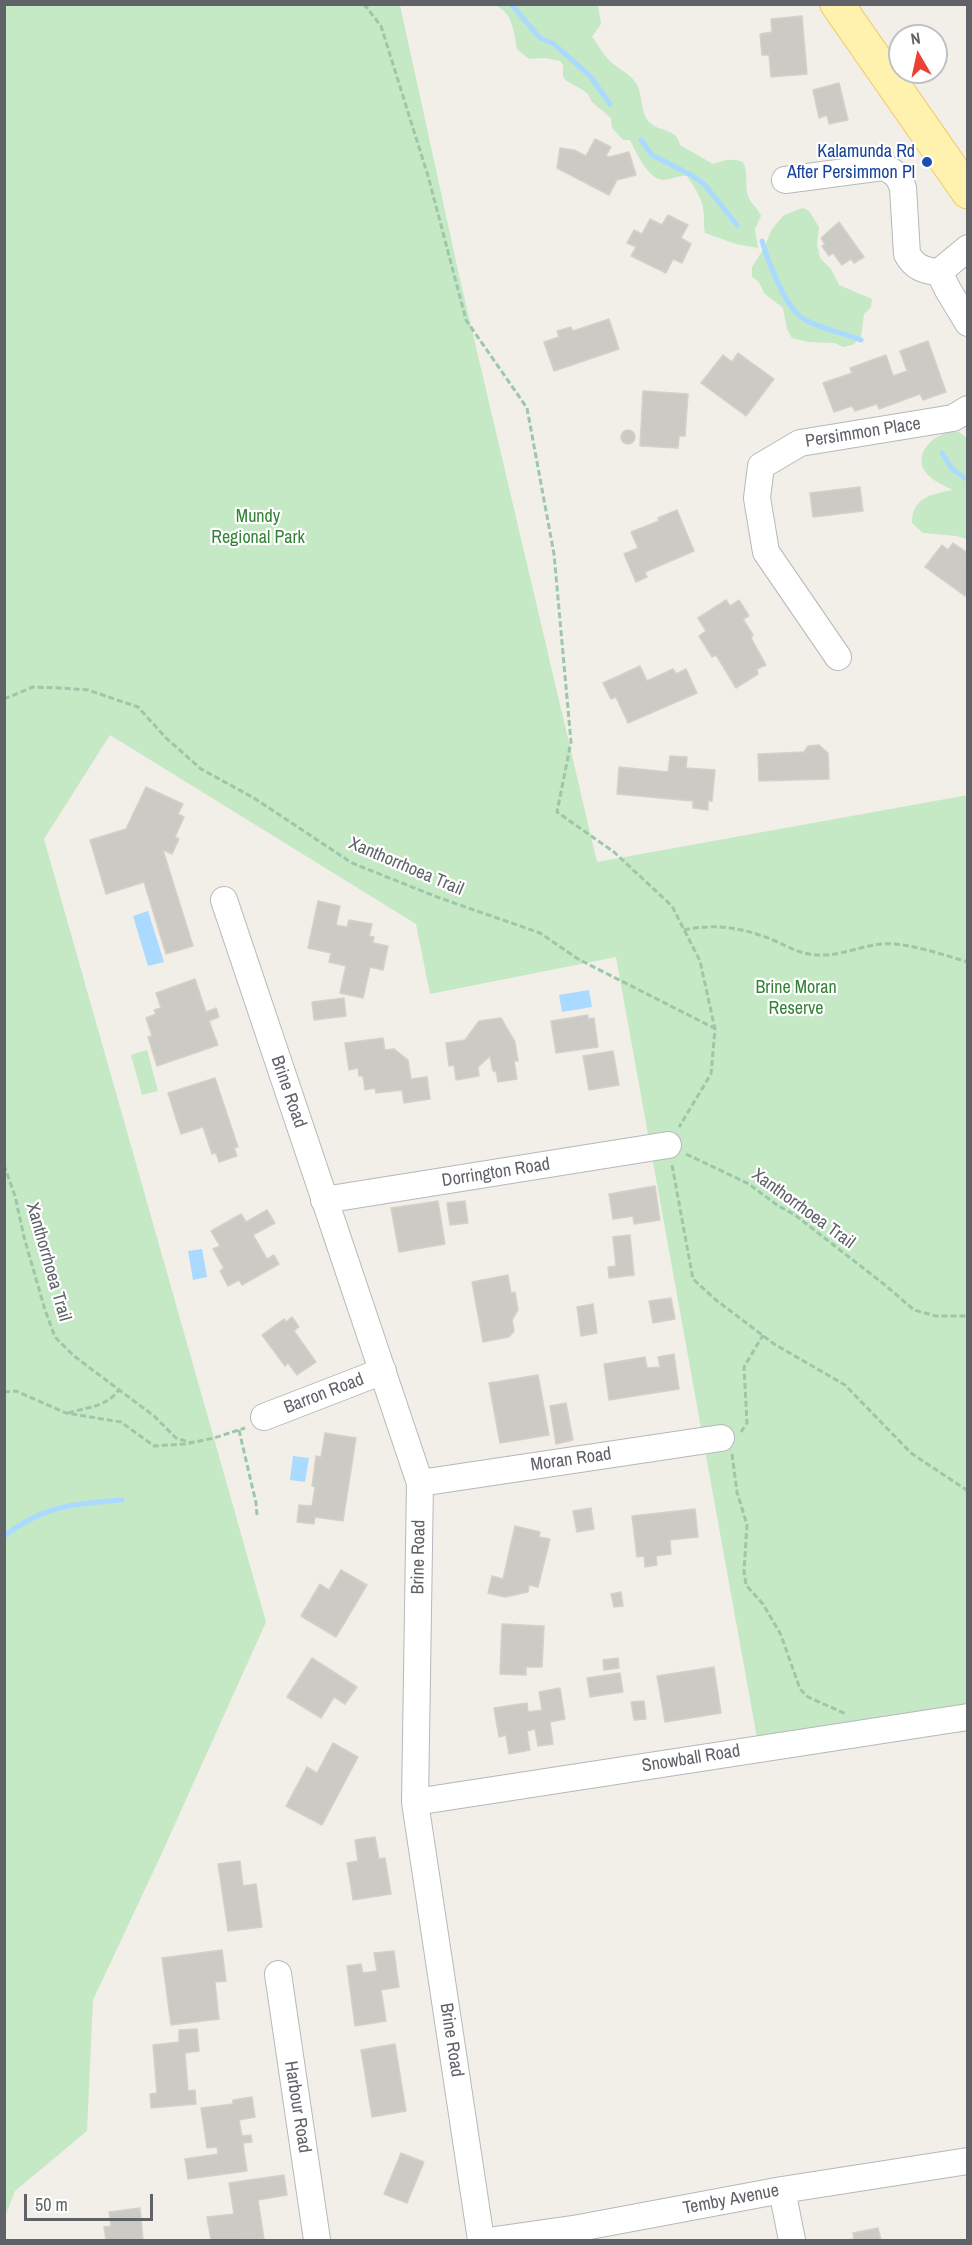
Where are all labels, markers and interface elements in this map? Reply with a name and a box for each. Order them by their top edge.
north arrow [888,24,948,84]
text: N [909,27,922,50]
place label: Kalamunda Rd After Persimmon Pl [787,141,915,184]
marker: Kalamunda Rd After Persimmon Pl [920,155,934,169]
street label: Persimmon Place [804,413,922,453]
park label: Mundy Regional Park [211,506,305,548]
street label: Xanthorrhoea Trail [345,833,467,901]
park label: Brine Moran Reserve [755,977,837,1020]
street label: Brine Road [266,1053,310,1131]
street label: Dorrington Road [440,1154,552,1192]
street label: Xanthorrhoea Trail [747,1164,859,1254]
street label: Xanthorrhoea Trail [21,1200,75,1324]
street label: Barron Road [281,1369,367,1419]
street label: Moran Road [529,1444,613,1476]
street label: Brine Road [408,1519,430,1595]
street label: Snowball Road [640,1741,742,1777]
street label: Brine Road [434,2001,468,2079]
street label: Harbour Road [279,2060,315,2154]
street label: Temby Avenue [681,2180,781,2220]
scale bar [27,2182,156,2220]
text: 50 m [35,2192,68,2217]

